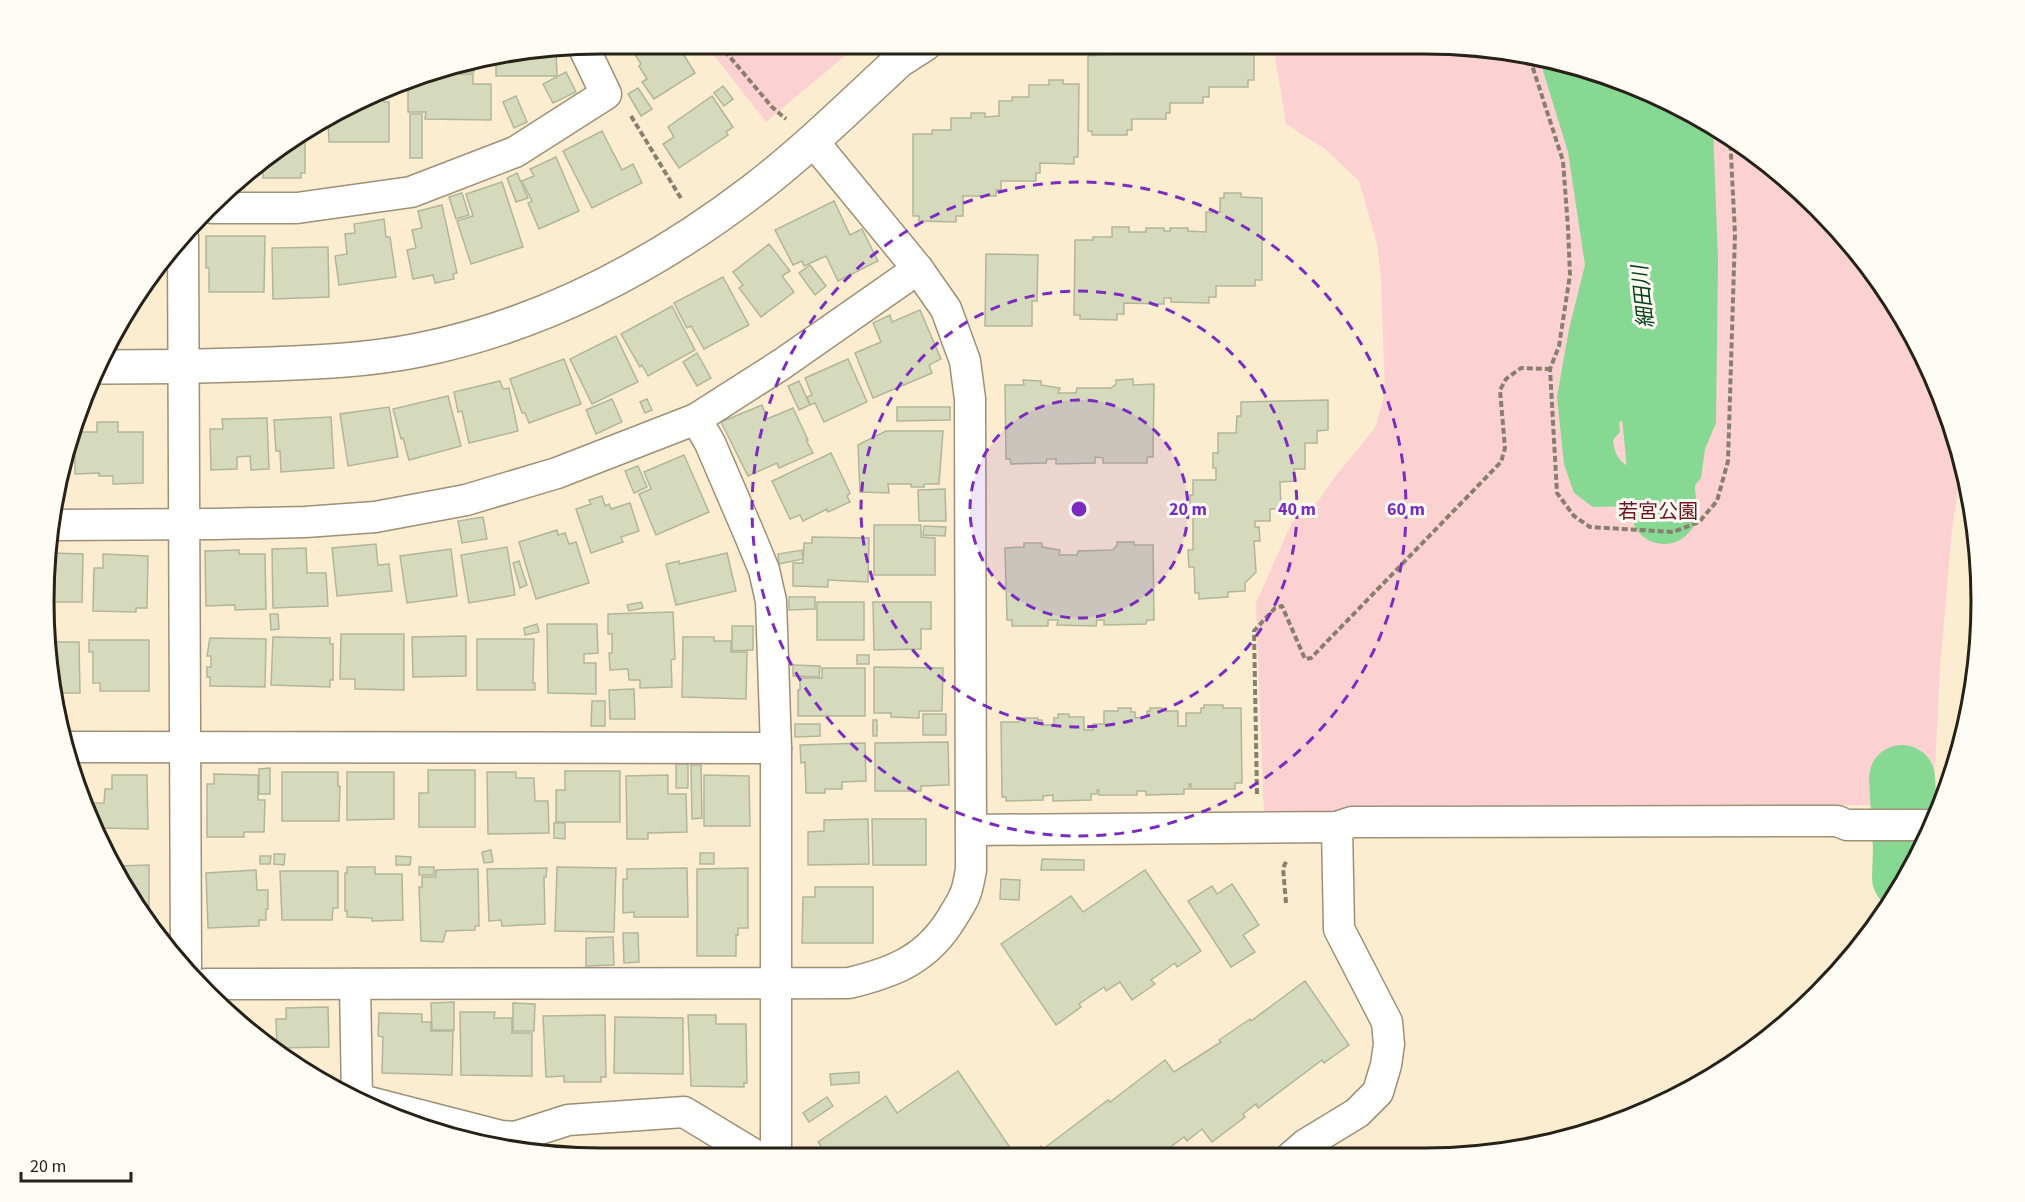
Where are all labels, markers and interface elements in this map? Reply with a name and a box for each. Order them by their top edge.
water label: 細田川 [1625,262,1661,330]
text: 20 m [1169,497,1207,522]
text: 40 m [1278,497,1316,522]
text: 60 m [1387,497,1425,522]
park label: 若宮公園 [1618,498,1698,526]
centre of rings [1069,499,1089,519]
scale bar [21,1145,130,1183]
text: 20 m [30,1154,66,1179]

